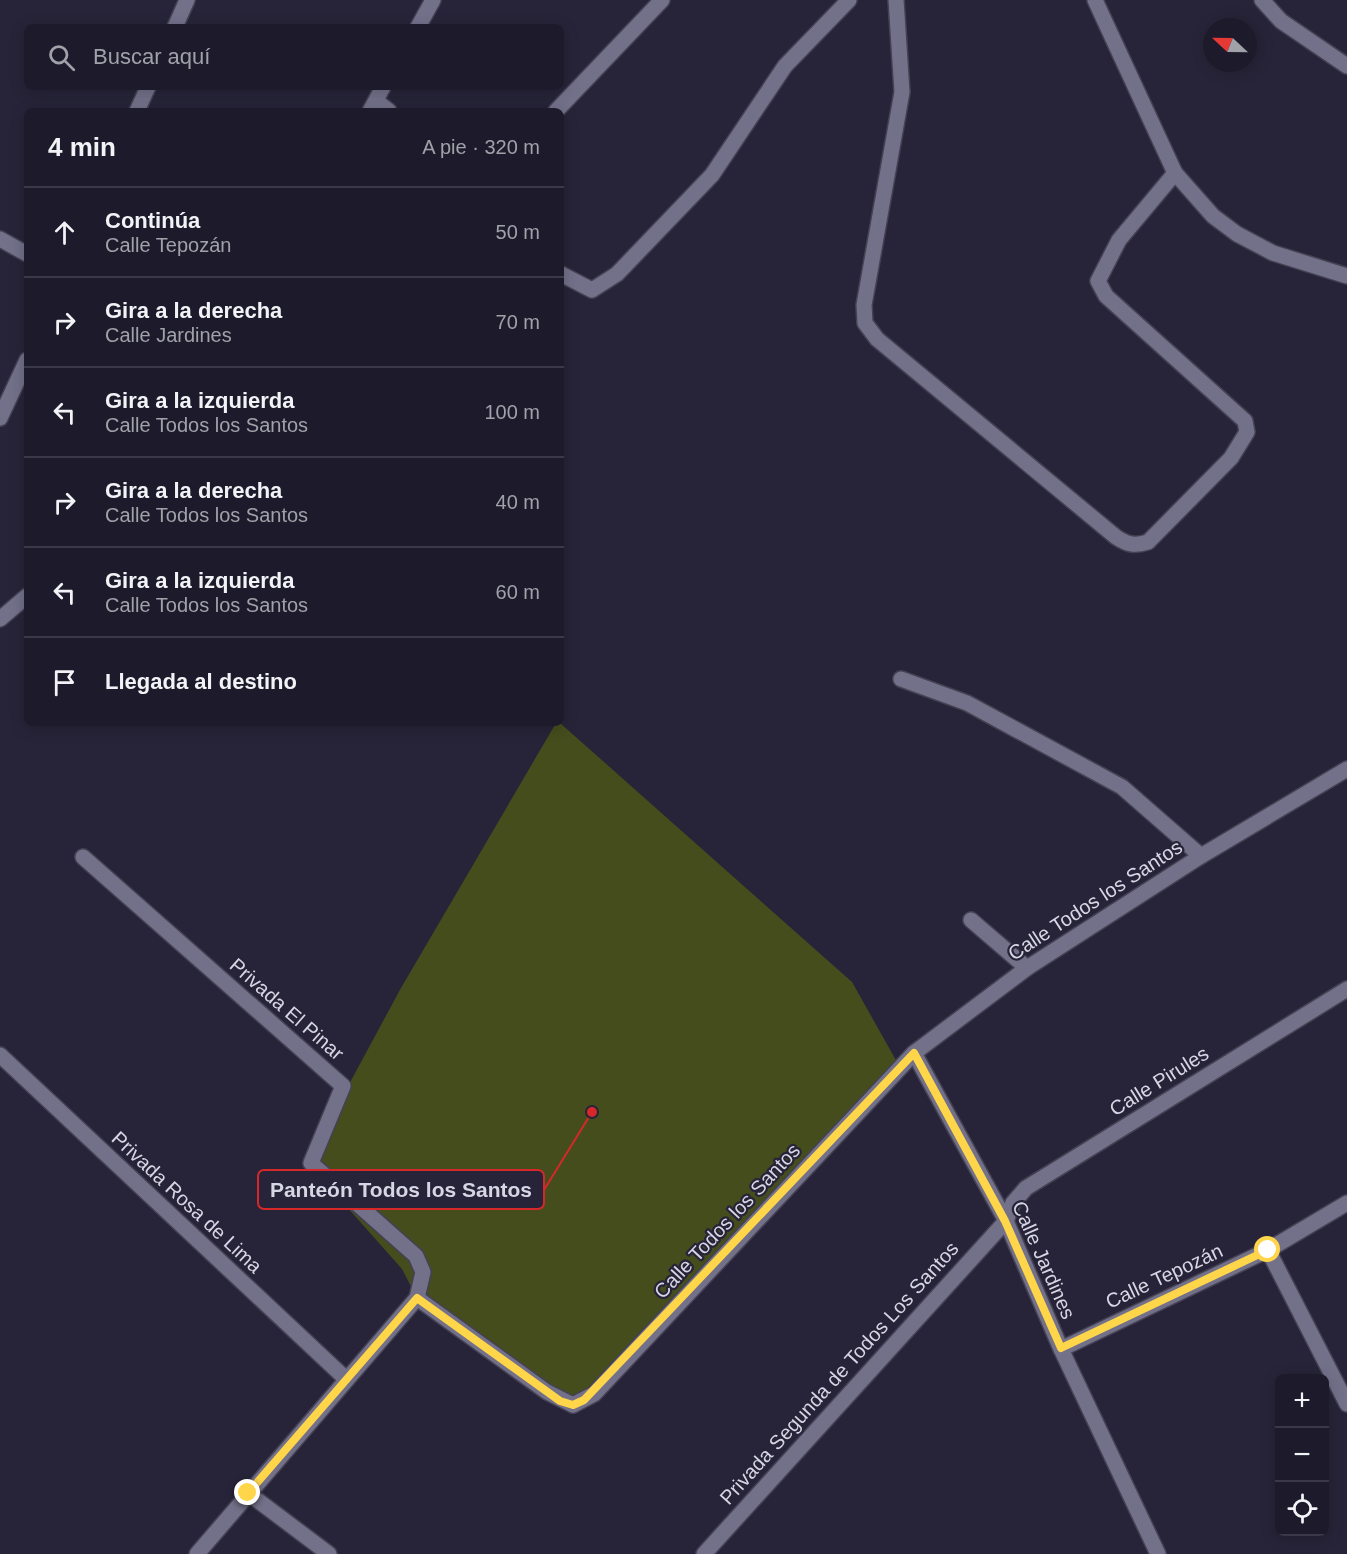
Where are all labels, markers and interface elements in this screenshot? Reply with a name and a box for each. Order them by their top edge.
north arrow [1203,18,1257,72]
search box [24,24,564,90]
icon: search [45,41,78,74]
text: Buscar aquí [93,44,210,69]
text: 4 min [48,132,116,162]
text: A pie · 320 m [422,136,540,158]
text: Continúa [105,208,200,233]
icon: ahead [48,216,81,249]
text: 50 m [496,221,540,243]
text: Calle Tepozán [105,234,231,256]
text: Gira a la derecha [105,298,282,323]
icon: right [48,306,81,339]
text: 70 m [496,311,540,333]
text: Calle Jardines [105,324,232,346]
text: Gira a la izquierda [105,388,295,413]
icon: left [48,396,81,429]
text: 100 m [484,401,540,423]
text: Calle Todos los Santos [105,414,308,436]
text: Gira a la derecha [105,478,282,503]
icon: right [48,486,81,519]
text: 40 m [496,491,540,513]
text: Calle Todos los Santos [105,504,308,526]
text: Gira a la izquierda [105,568,295,593]
icon: left [48,576,81,609]
text: 60 m [496,581,540,603]
text: Calle Todos los Santos [105,594,308,616]
icon: arrive [48,666,81,699]
text: Llegada al destino [105,669,297,694]
street label: Calle Todos los Santos [1004,835,1186,965]
street label: Privada El Pinar [226,954,349,1065]
street label: Calle Pirules [1106,1042,1212,1120]
street label: Privada Rosa de Lima [108,1127,267,1278]
street label: Calle Todos los Santos [650,1139,804,1303]
callout: Panteón Todos los Santos [258,1170,544,1209]
text: Panteón Todos los Santos [270,1178,532,1201]
street label: Calle Jardines [1008,1198,1080,1322]
route start [1254,1236,1280,1262]
street label: Privada Segunda de Todos Los Santos [715,1237,963,1509]
street label: Calle Tepozán [1102,1239,1226,1313]
map controls [1275,1374,1329,1536]
button: + [1275,1374,1329,1428]
button: − [1275,1428,1329,1482]
route end [234,1479,260,1505]
button: locate [1275,1482,1329,1536]

